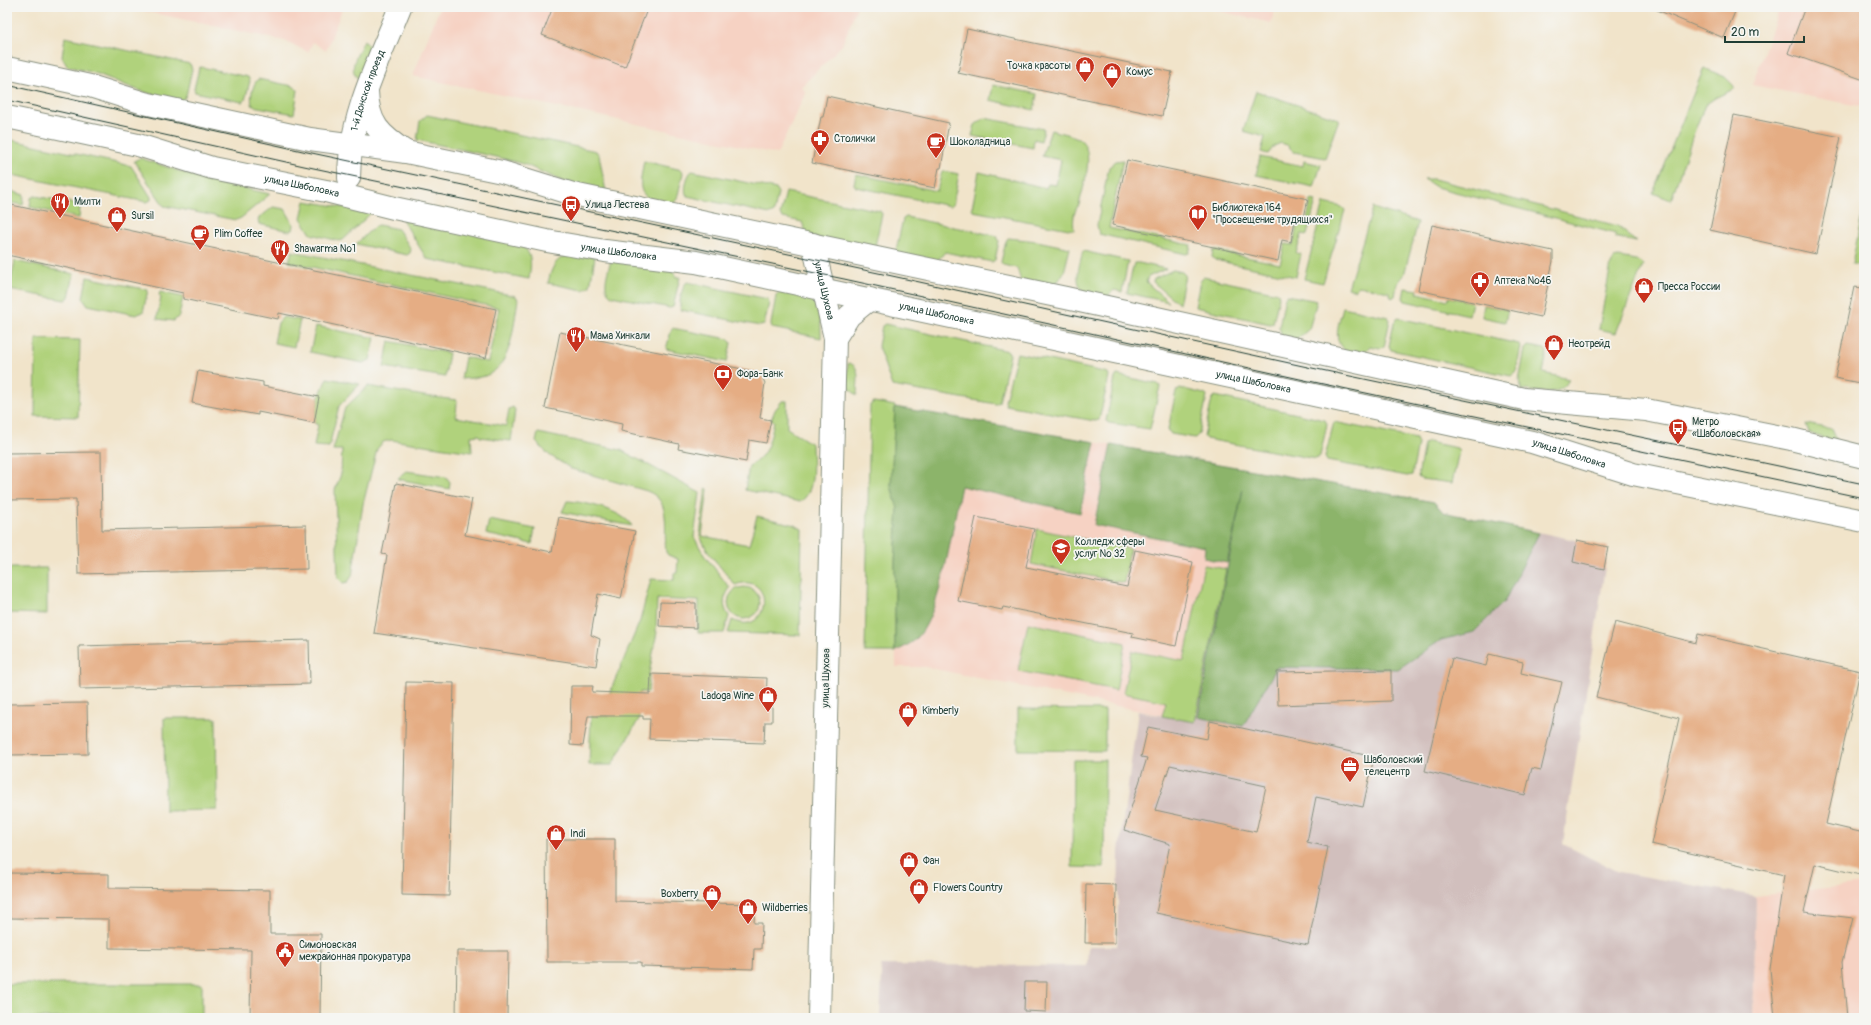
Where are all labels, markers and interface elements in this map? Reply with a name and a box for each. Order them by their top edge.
scale bar [1725,18,1804,44]
text: 20 m [1731,25,1760,40]
street label: 1-й Донской проезд [349,48,387,132]
shop icon: Точка красоты [1074,55,1096,83]
place label: Точка красоты [1007,60,1071,72]
shop icon: Комус [1101,61,1123,89]
place label: Комус [1126,66,1153,78]
pharmacy icon: Столички [809,128,831,156]
cafe icon: Шоколадница [925,131,947,159]
place label: Столички [834,133,875,145]
place label: Шоколадница [950,136,1011,148]
street label: улица Шаболовка [262,172,341,200]
restaurant icon: Милти [49,191,71,219]
bus stop icon: Улица Лестева [560,194,582,222]
place label: Милти [74,196,101,208]
place label: Улица Лестева [585,199,649,211]
place label: Библиотека 164 "Просвещение трудящихся" [1212,202,1333,226]
library icon: Библиотека 164 "Просвещение трудящихся" [1187,203,1209,231]
shop icon: Sursil [106,205,128,233]
place label: Sursil [131,210,154,222]
cafe icon: Plim Coffee [189,223,211,251]
place label: Plim Coffee [214,228,262,240]
restaurant icon: Shawarma №1 [269,238,291,266]
street label: улица Шаболовка [579,241,658,263]
place label: Shawarma №1 [294,243,356,255]
street label: улица Шухова [811,259,837,321]
pharmacy icon: Аптека №46 [1469,270,1491,298]
place label: Аптека №46 [1494,275,1551,287]
shop icon: Пресса России [1633,276,1655,304]
place label: Пресса России [1658,281,1721,293]
street label: улица Шаболовка [897,300,975,328]
restaurant icon: Мама Хинкали [565,325,587,353]
place label: Мама Хинкали [590,330,650,342]
shop icon: Неотрейд [1543,333,1565,361]
place label: Неотрейд [1568,338,1610,350]
bank icon: Фора-Банк [712,363,734,391]
place label: Фора-Банк [737,368,784,380]
street label: улица Шаболовка [1214,368,1292,396]
place label: Метро «Шаболовская» [1692,416,1761,440]
bus stop icon: Метро «Шаболовская» [1667,417,1689,445]
street label: улица Шаболовка [1530,436,1608,471]
place label: Колледж сферы услуг № 32 [1074,536,1144,560]
school or university icon: Колледж сферы услуг № 32 [1050,537,1072,565]
street label: улица Шухова [819,648,833,709]
shop icon: Ladoga Wine [757,685,779,713]
place label: Ladoga Wine [701,690,754,702]
shop icon: Kimberly [897,700,919,728]
place label: Kimberly [922,705,959,717]
place label: Шаболовский телецентр [1364,754,1423,778]
office icon: Шаболовский телецентр [1339,755,1361,783]
shop icon: Indi [545,823,567,851]
place label: Indi [570,828,585,840]
shop icon: Фан [898,850,920,878]
place label: Фан [923,855,939,867]
shop icon: Flowers Country [908,877,930,905]
place label: Flowers Country [933,882,1003,894]
shop icon: Boxberry [701,883,723,911]
place label: Boxberry [661,888,699,900]
shop icon: Wildberries [737,897,759,925]
place label: Wildberries [762,902,808,914]
place label: Симоновская межрайонная прокуратура [299,939,411,963]
public building icon: Симоновская межрайонная прокуратура [274,940,296,968]

